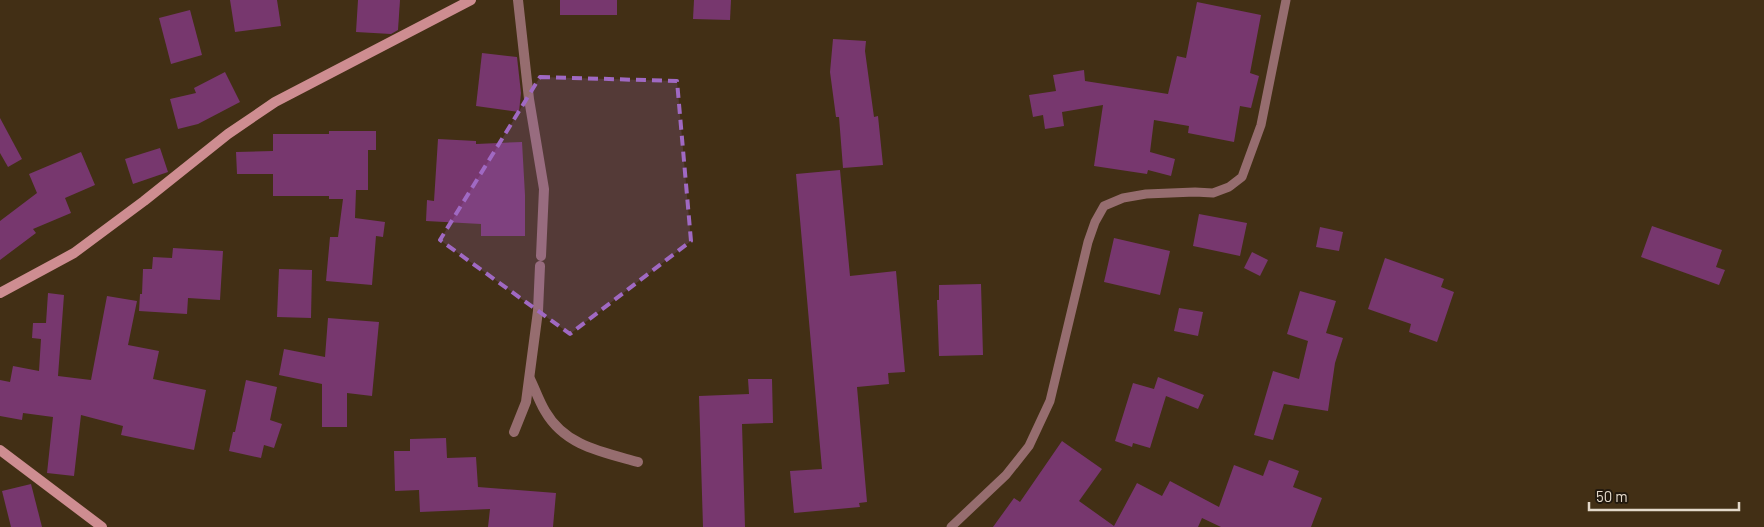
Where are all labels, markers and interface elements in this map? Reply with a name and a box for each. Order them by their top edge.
scale bar [1589,480,1739,512]
text: 50 m [1596,487,1628,505]

